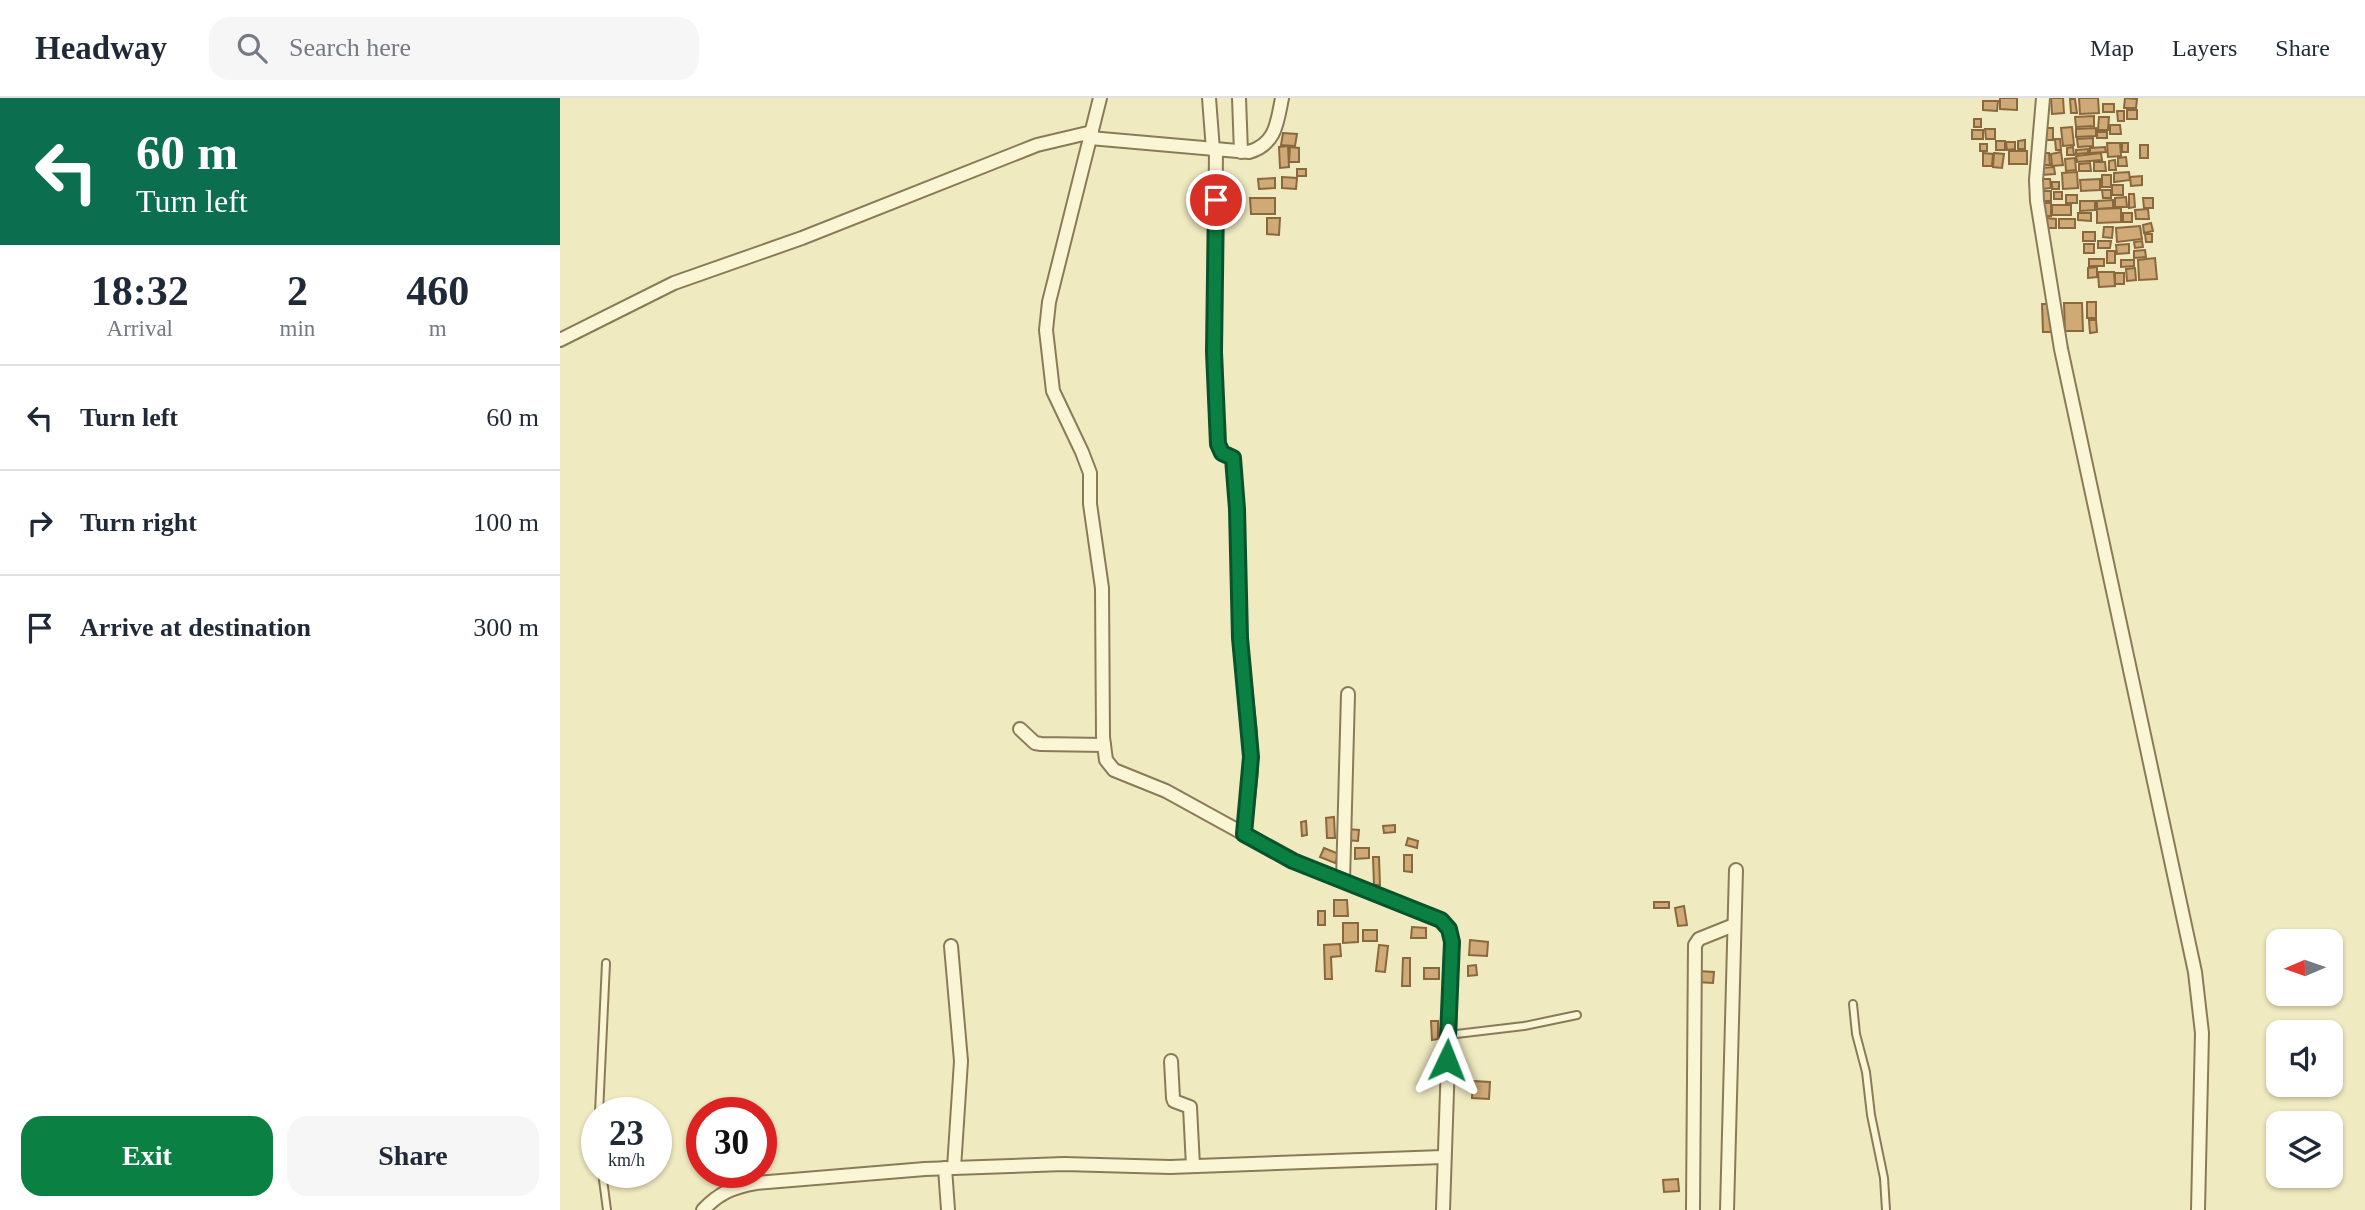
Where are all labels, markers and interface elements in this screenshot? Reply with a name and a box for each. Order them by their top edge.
search box [209,17,699,80]
icon: search [233,29,271,67]
text: Headway [35,30,167,66]
text: Search here [289,33,411,62]
text: Map [2090,35,2134,61]
text: Layers [2172,35,2237,61]
text: Share [2275,35,2330,61]
text: 60 m [136,125,238,180]
icon: left [21,126,112,217]
pin [1186,170,1246,230]
icon: arrive [1197,181,1235,219]
text: Turn left [136,183,248,219]
text: 18:32 [91,268,189,314]
text: 2 [287,268,308,314]
text: 460 [406,268,469,314]
text: Arrival [107,316,173,341]
text: min [280,316,315,341]
text: m [429,316,447,341]
icon: left [21,399,59,437]
text: Turn left [80,403,178,432]
text: 60 m [486,403,539,432]
icon: right [21,504,59,542]
text: Turn right [80,508,197,537]
text: 100 m [473,508,539,537]
icon: arrive [21,609,59,647]
text: Arrive at destination [80,613,311,642]
text: 300 m [473,613,539,642]
north arrow [2266,929,2343,1006]
map controls [2266,929,2343,1188]
button: sound [2266,1020,2343,1097]
position arrow [1410,1023,1484,1097]
speed limit sign: 30 [686,1097,777,1188]
button: layers [2266,1111,2343,1188]
text: 23 [609,1114,644,1153]
button: Exit [21,1116,273,1196]
button: Share [287,1116,539,1196]
text: km/h [608,1150,645,1170]

